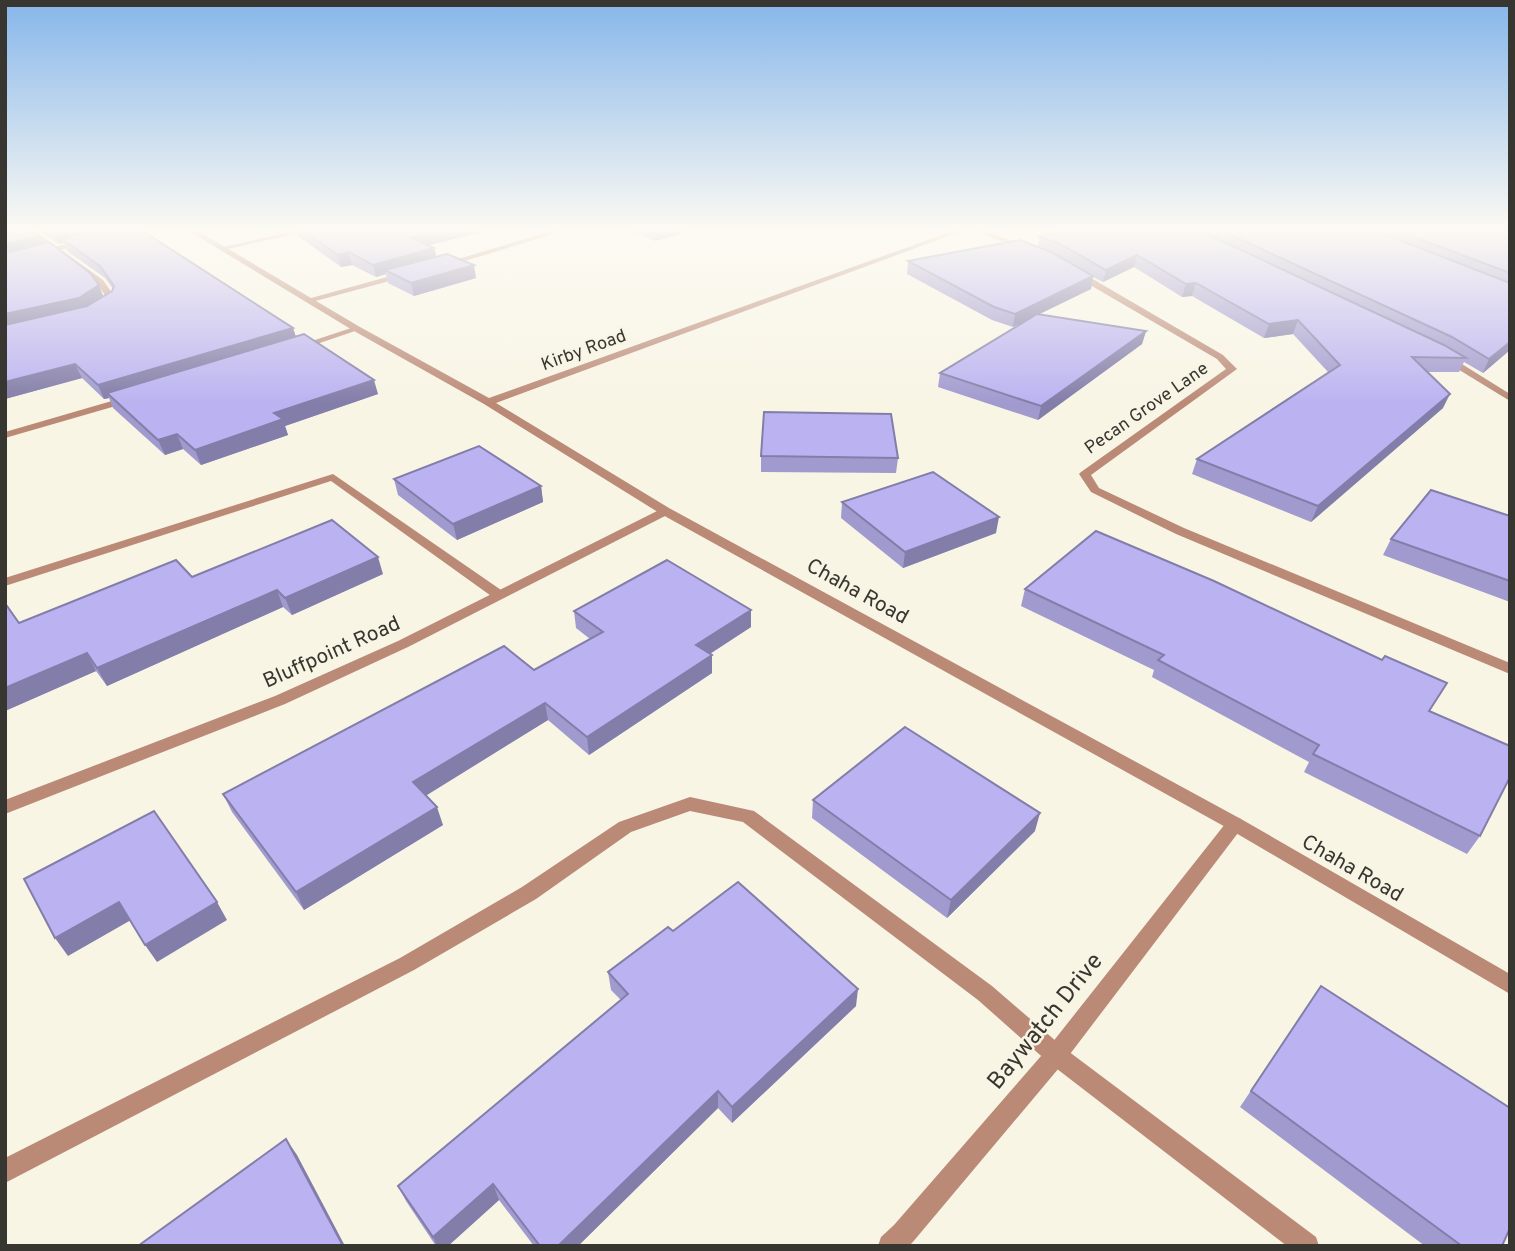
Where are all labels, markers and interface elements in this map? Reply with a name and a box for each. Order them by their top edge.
street label: Kirby Road [538,325,630,377]
street label: Pecan Grove Lane [1081,358,1213,460]
street label: Chaha Road [801,553,913,631]
street label: Bluffpoint Road [259,611,405,695]
street label: Chaha Road [1296,829,1408,909]
street label: Baywatch Drive [982,948,1110,1096]

